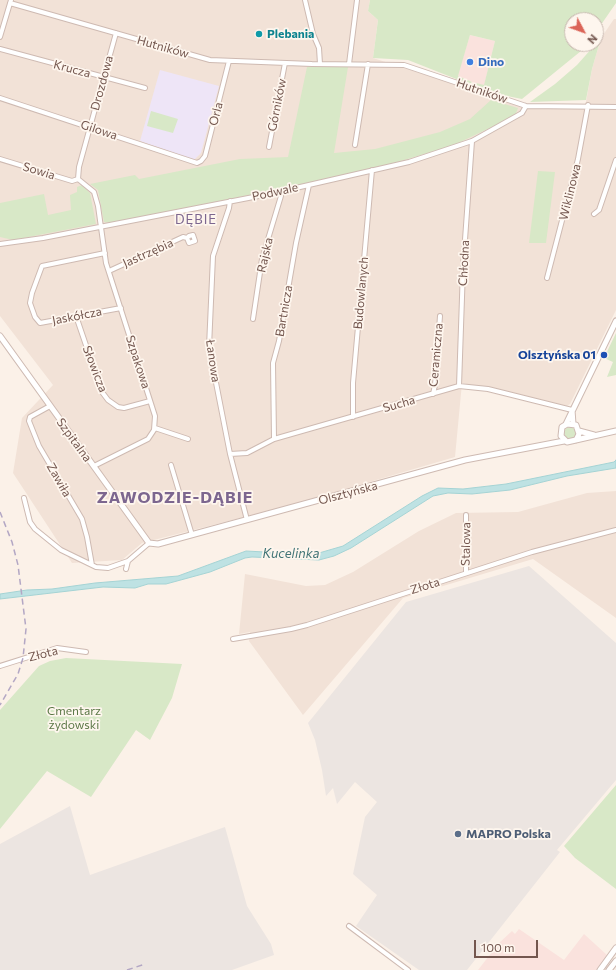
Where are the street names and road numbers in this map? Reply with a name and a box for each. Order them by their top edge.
street label: Hutników [135,33,191,61]
street label: Drozdowa [88,54,116,112]
street label: Krucza [52,57,92,81]
street label: Hutników [454,76,510,106]
street label: Górników [265,77,289,133]
street label: Orla [206,101,226,127]
street label: Gilowa [79,117,119,143]
street label: Sowia [21,159,57,183]
street label: Wiklinowa [556,162,584,222]
street label: Podwale [251,180,299,204]
street label: Jastrzębia [121,236,175,270]
street label: Rajska [254,236,276,274]
street label: Chłodna [456,240,472,286]
street label: Budowlanych [351,256,371,330]
street label: Bartnicza [272,284,296,338]
street label: Jaskółcza [51,304,103,328]
street label: Ceramiczna [426,322,446,388]
street label: Szpakowa [123,333,153,391]
street label: Łanowa [203,339,223,383]
street label: Słowicza [80,344,110,394]
street label: Sucha [381,393,417,415]
street label: Szpitalna [53,415,95,465]
street label: Zawiła [44,460,74,500]
street label: Olsztyńska [317,478,379,508]
street label: Stalowa [458,522,474,566]
street label: Złota [409,575,441,597]
street label: Złota [27,643,59,665]

